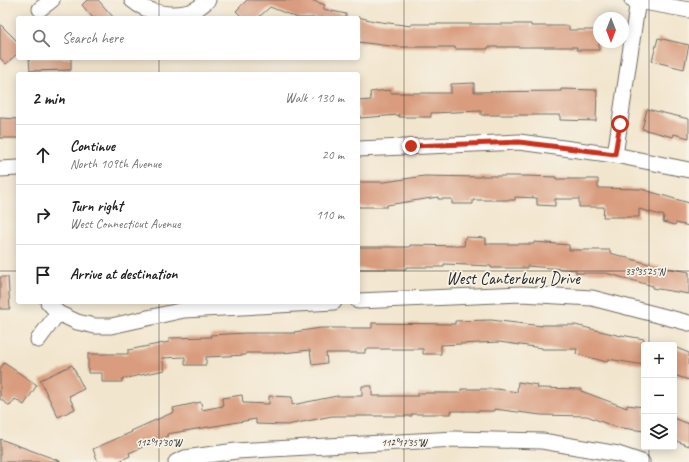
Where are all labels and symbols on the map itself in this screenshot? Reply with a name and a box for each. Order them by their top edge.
north arrow [593,12,629,48]
route start [611,115,629,133]
route end [402,137,420,155]
text: 33°35'25"N [625,265,667,278]
street label: West Canterbury Drive [446,268,581,289]
text: 112°17'30"W [136,436,183,449]
text: 112°17'35"W [381,436,428,449]

